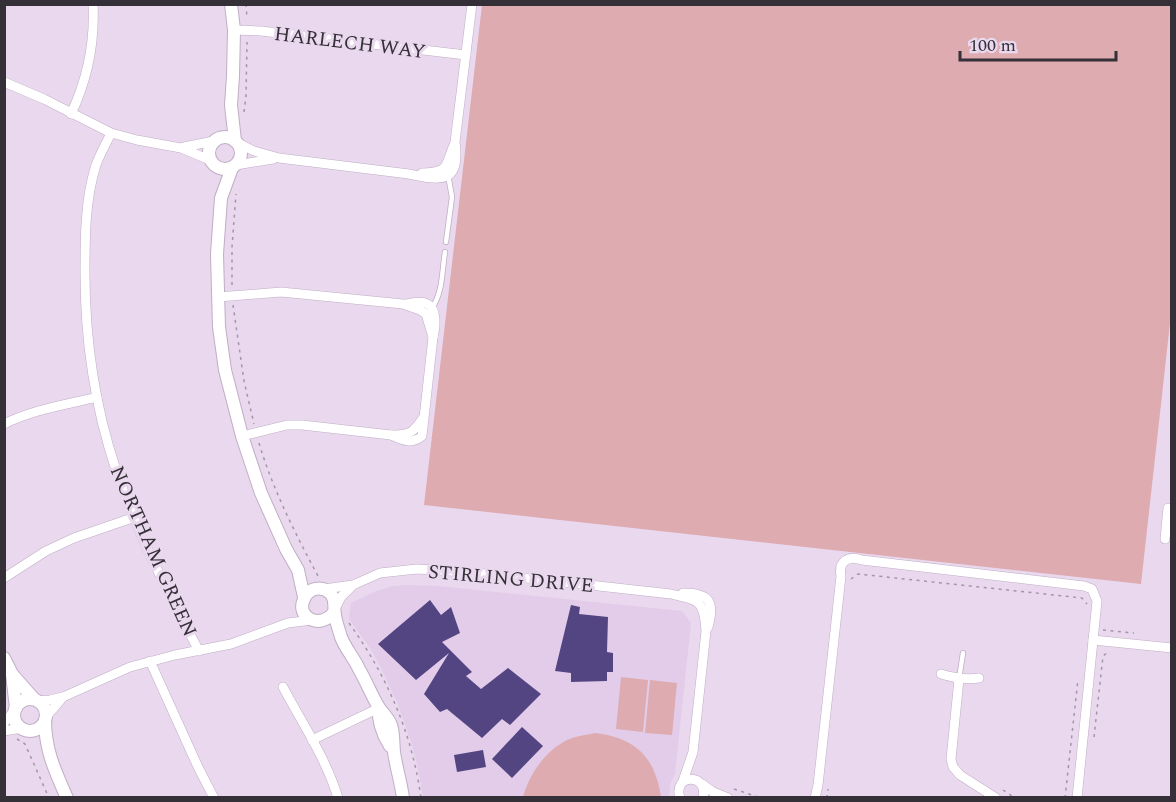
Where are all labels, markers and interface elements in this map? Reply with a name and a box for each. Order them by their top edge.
street label: HARLECH WAY [273,19,427,67]
scale bar [960,24,1116,62]
text: 100 m [969,32,1016,59]
street label: NORTHAM GREEN [102,461,204,642]
street label: STIRLING DRIVE [427,557,595,601]

